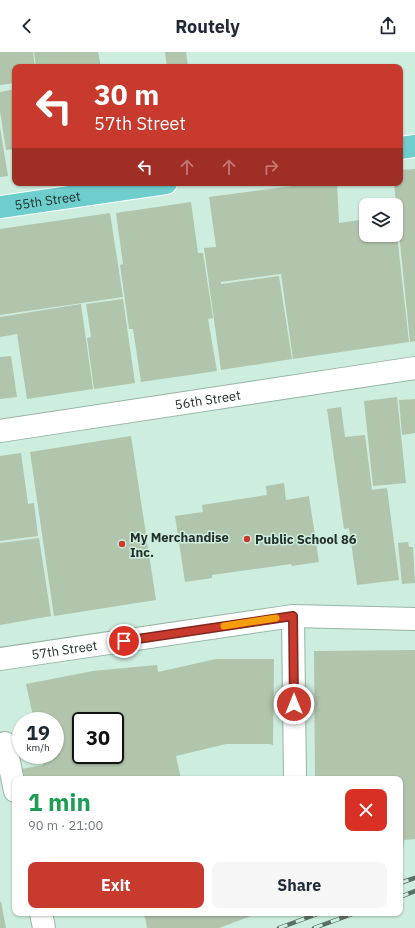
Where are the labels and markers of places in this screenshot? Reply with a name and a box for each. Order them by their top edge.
place label: My Merchandise Inc. [130,529,229,561]
place label: Public School 86 [255,531,357,548]
marker: Public School 86 [242,534,252,544]
marker: My Merchandise Inc. [117,539,127,549]
pin [107,624,141,658]

